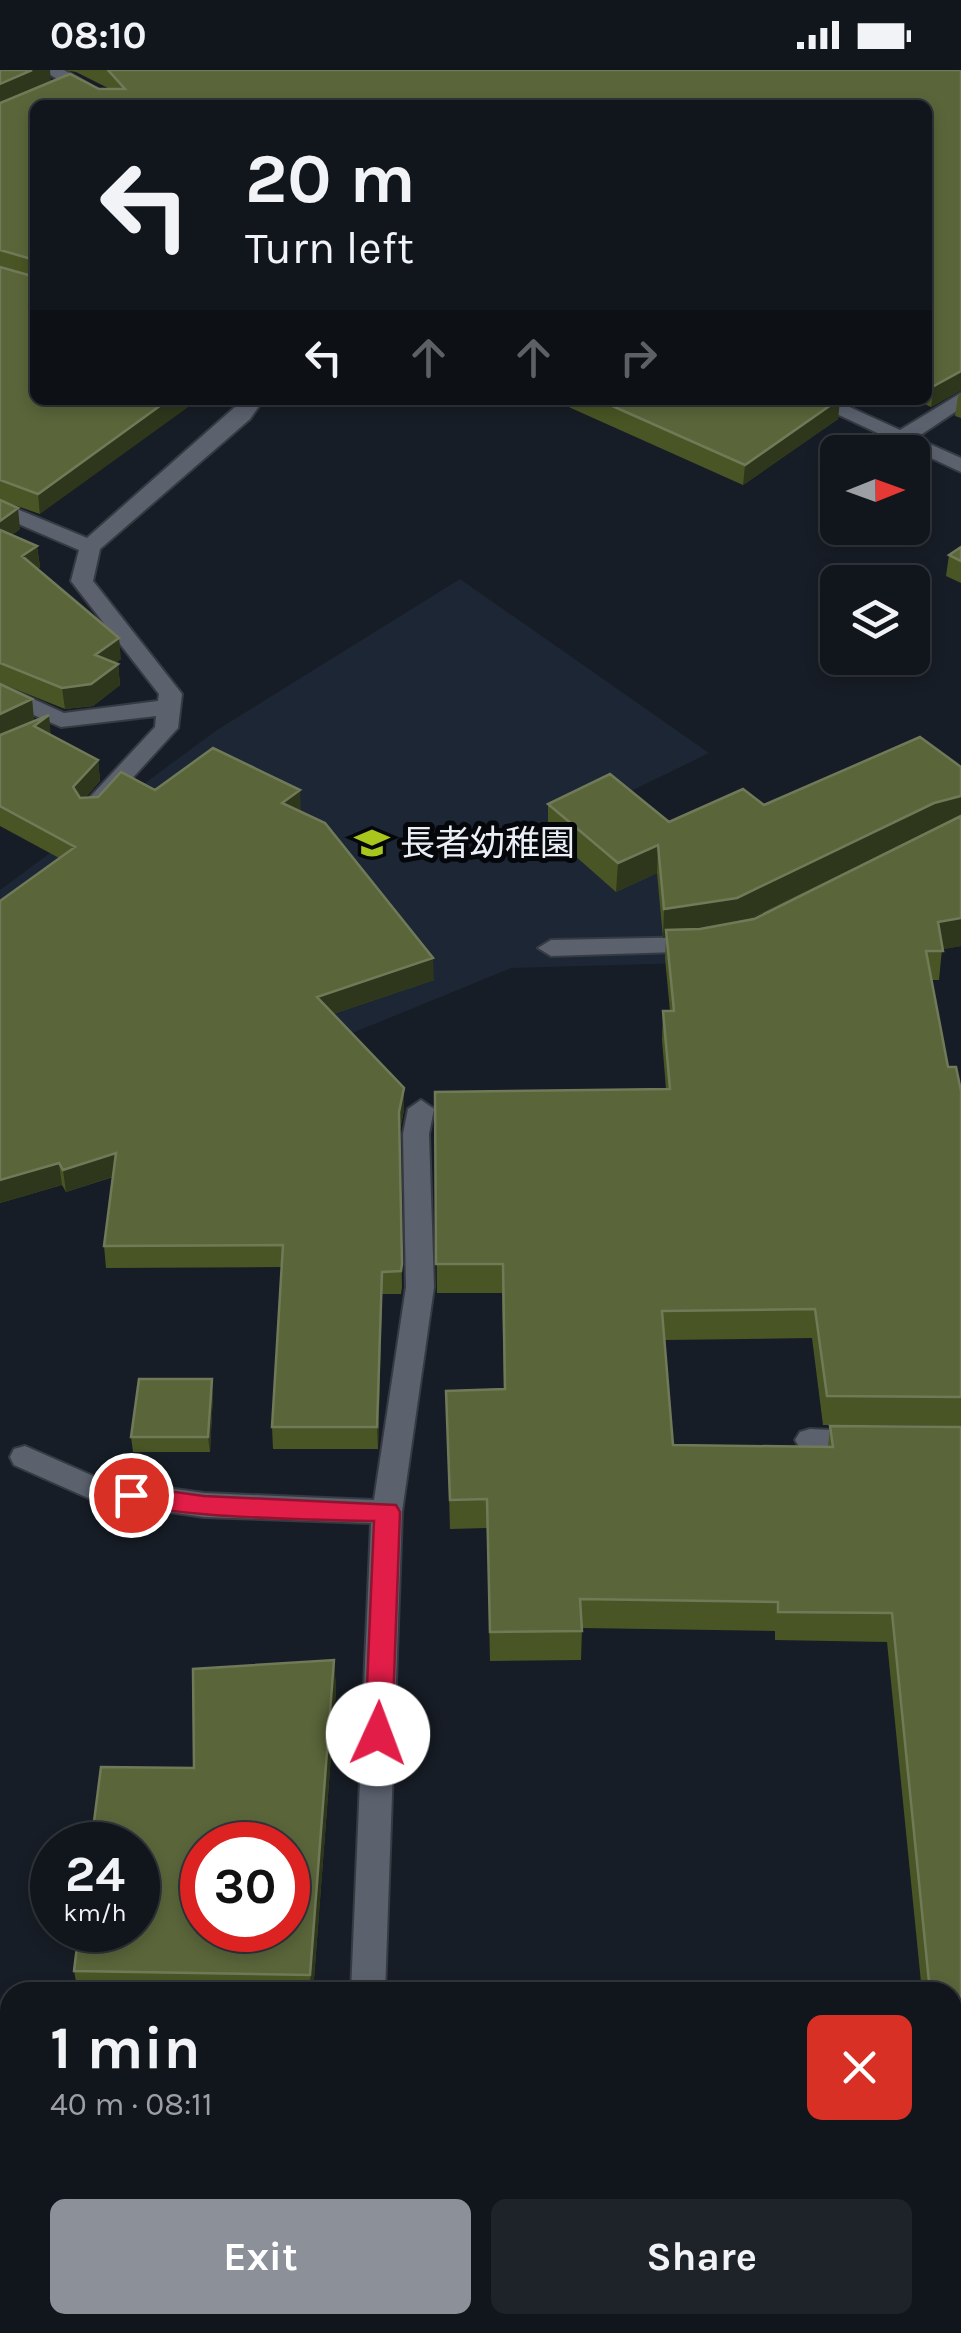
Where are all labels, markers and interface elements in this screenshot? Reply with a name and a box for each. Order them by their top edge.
text: 08:10 [50,13,146,58]
text: 20 m [245,138,416,220]
icon: left [80,140,210,270]
text: Turn left [245,222,414,274]
icon: left [296,330,351,385]
icon: ahead [401,330,456,385]
icon: ahead [506,330,561,385]
icon: right [611,330,666,385]
north arrow [820,435,930,545]
map controls [820,435,930,675]
button: layers [820,565,930,675]
place label: 長者幼稚園 [400,823,575,864]
school or university icon: 長者幼稚園 [353,824,391,862]
pin [89,1453,174,1538]
icon: arrive [104,1468,159,1523]
position arrow [326,1682,430,1786]
speed limit sign: 30 [180,1822,310,1952]
text: 24 [65,1845,125,1904]
text: km/h [63,1898,127,1927]
text: 1 min [50,2013,201,2083]
button: close [807,2015,912,2120]
text: 40 m · 08:11 [50,2086,213,2123]
button: Exit [50,2199,471,2314]
button: Share [491,2199,912,2314]

